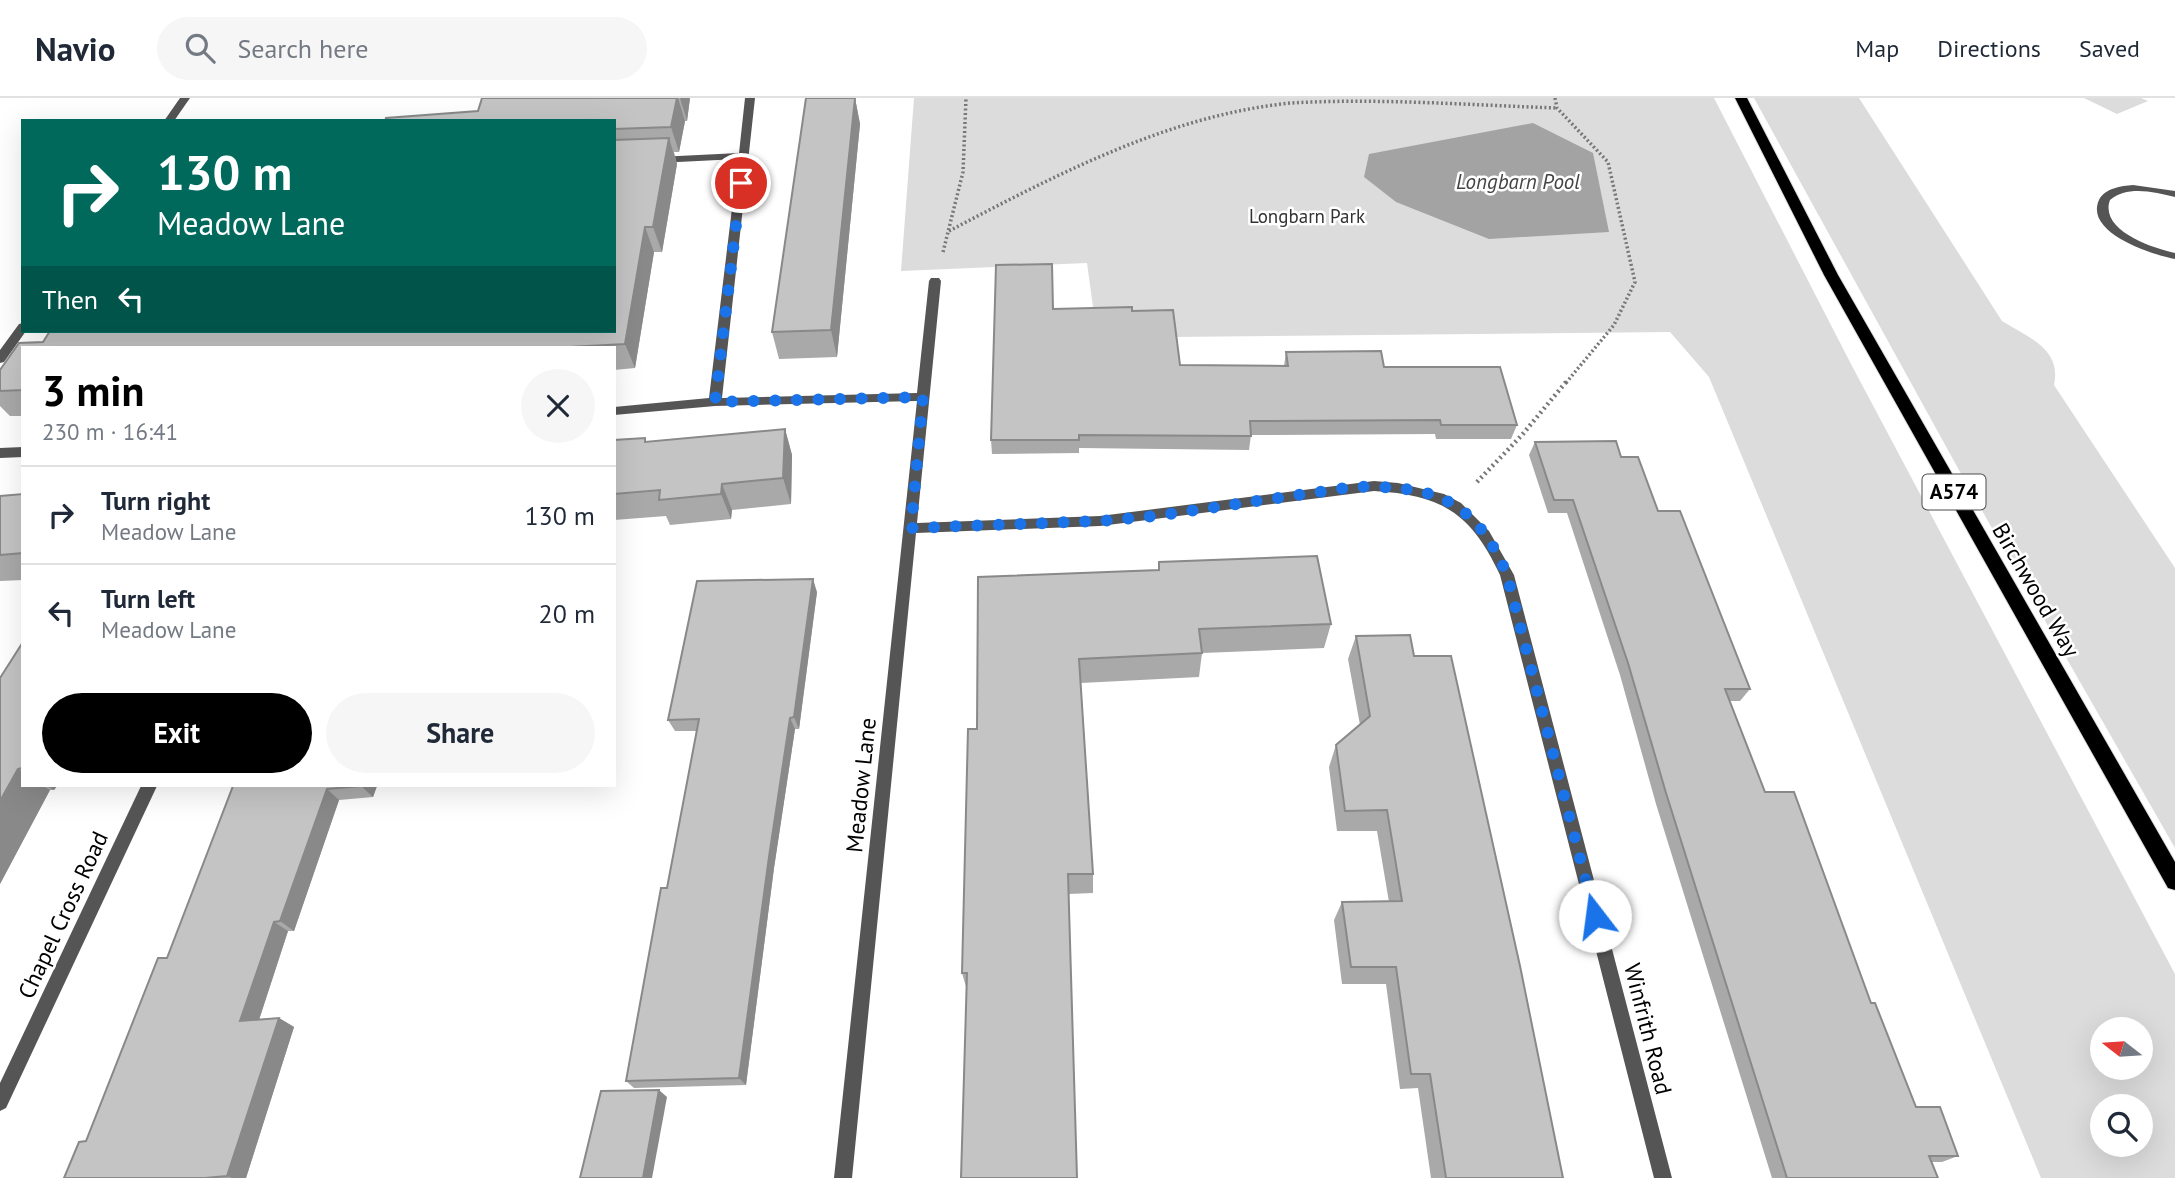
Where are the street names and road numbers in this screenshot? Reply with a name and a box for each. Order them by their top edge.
road number: A574 [1923,474,1986,510]
street label: Birchwood Way [1986,518,2087,662]
street label: Meadow Lane [839,716,882,854]
street label: Chapel Cross Road [11,827,114,1003]
street label: Winfrith Road [1618,960,1679,1098]

